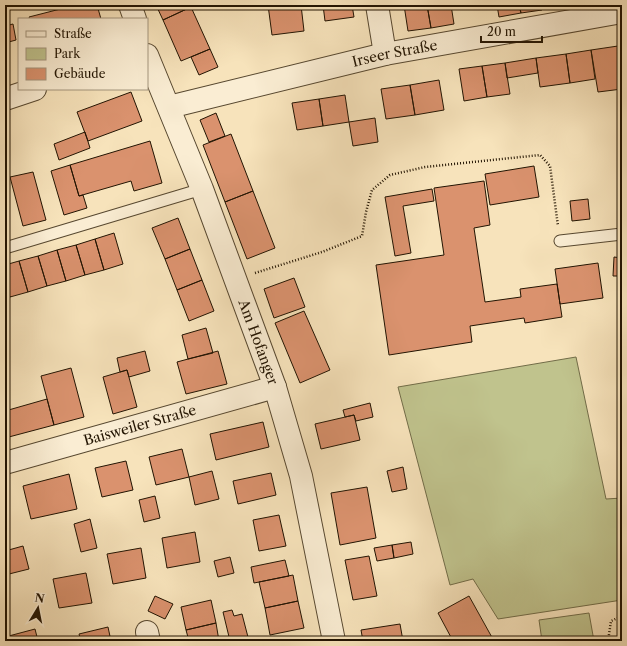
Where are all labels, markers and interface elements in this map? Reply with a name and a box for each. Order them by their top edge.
legend [18,18,148,90]
scale bar [481,18,542,44]
text: 20 m [487,24,516,39]
text: Straße [54,26,92,41]
street label: Irseer Straße [350,36,439,71]
text: Park [54,46,81,61]
text: Gebäude [54,66,106,81]
street label: Am Hofanger [234,296,282,387]
street label: Baisweiler Straße [81,401,198,449]
north arrow [18,588,58,628]
text: N [34,590,46,606]

